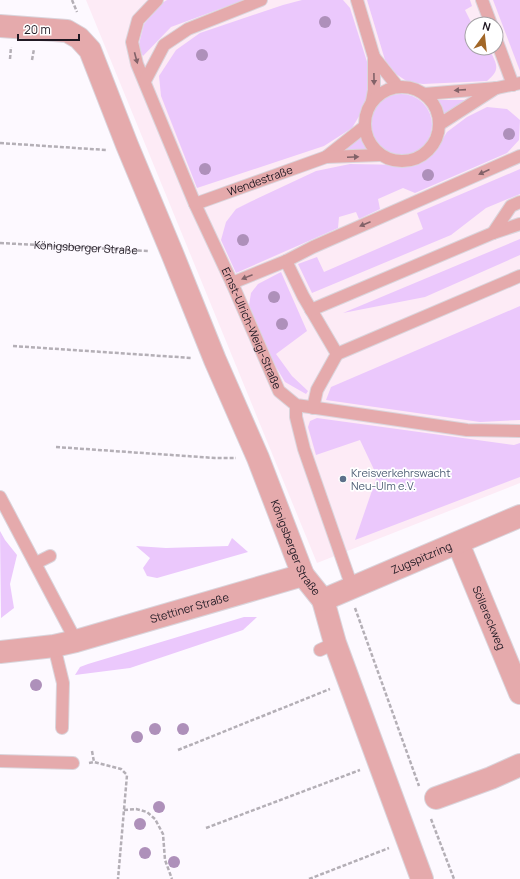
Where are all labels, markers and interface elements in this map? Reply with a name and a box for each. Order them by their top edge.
scale bar [18,16,79,42]
north arrow [464,16,504,56]
text: N [481,18,493,34]
text: 20 m [24,21,51,38]
one-way arrow [133,52,139,64]
one-way arrow [371,73,377,86]
one-way arrow [454,87,466,94]
one-way arrow [347,153,359,160]
street label: Wendestraße [225,161,295,199]
one-way arrow [479,169,490,175]
one-way arrow [359,222,371,228]
street label: Königsberger Straße [34,237,139,257]
street label: Ernst-Ulrich-Weigl-Straße [219,265,286,392]
one-way arrow [240,275,252,281]
place label: Kreisverkehrswacht Neu-Ulm e.V. [351,465,451,493]
marker: Kreisverkehrswacht Neu-Ulm e.V. [338,474,348,484]
street label: Königsberger Straße [268,497,325,599]
street label: Zugspitzring [389,538,454,577]
street label: Söllereckweg [469,583,509,652]
street label: Stettiner Straße [148,589,231,626]

